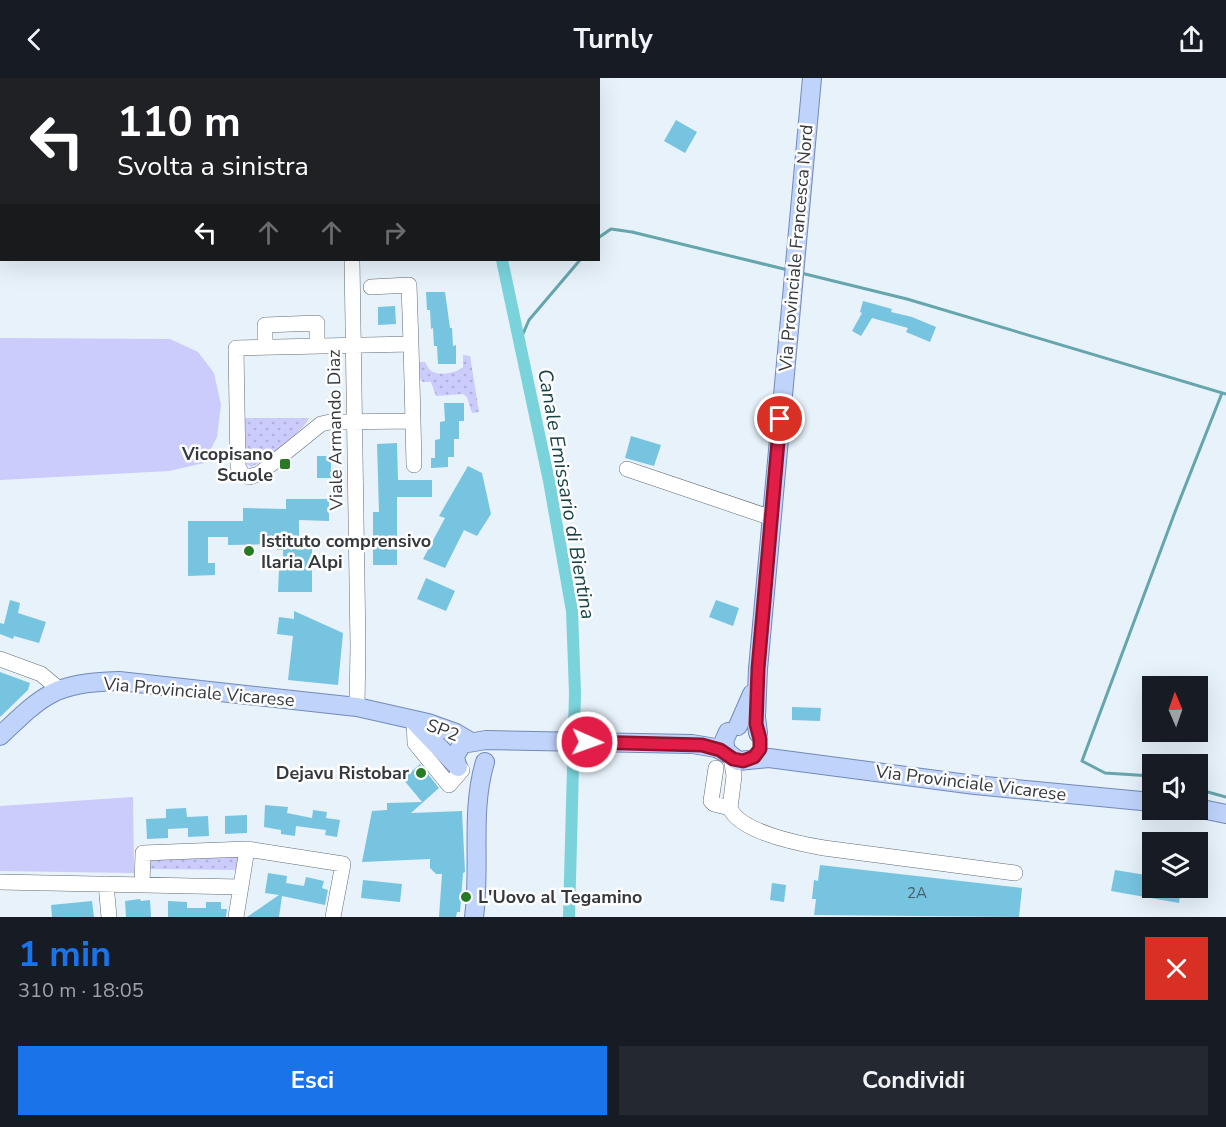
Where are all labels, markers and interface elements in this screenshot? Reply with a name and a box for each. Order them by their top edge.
text: Turnly [573,21,653,58]
icon: back [18,23,51,56]
icon: share [1175,23,1208,56]
text: 110 m [117,94,241,151]
icon: left [18,102,96,180]
street label: Via Provinciale Francesca Nord [773,123,819,374]
text: Svolta a sinistra [117,148,309,185]
icon: left [189,216,222,249]
icon: ahead [252,216,285,249]
icon: ahead [315,216,348,249]
icon: right [378,216,411,249]
street label: Viale Armando Diaz [322,349,348,512]
water label: Canale Emissario di Bientina [531,367,602,621]
pin [754,393,805,444]
icon: arrive [763,402,796,435]
place label: Vicopisano Scuole [181,442,273,487]
marker: Vicopisano Scuole [278,457,292,471]
place label: Istituto comprensivo Ilaria Alpi [261,529,431,574]
marker: Istituto comprensivo Ilaria Alpi [242,544,256,558]
street label: Via Provinciale Vicarese [101,672,296,712]
north arrow [1142,676,1208,742]
map controls [1142,676,1208,898]
position arrow [555,710,619,774]
street label: SP2 [423,713,463,747]
button: sound [1142,754,1208,820]
street label: Via Provinciale Vicarese [873,759,1068,807]
place label: Dejavu Ristobar [276,761,409,785]
marker: Dejavu Ristobar [414,766,428,780]
button: layers [1142,832,1208,898]
house number: 2A [907,883,927,903]
place label: L'Uovo al Tegamino [478,885,642,909]
marker: L'Uovo al Tegamino [459,890,473,904]
text: 1 min [18,930,111,979]
button: close [1145,937,1208,1000]
text: 310 m · 18:05 [18,977,144,1004]
button: Esci [18,1046,607,1115]
button: Condividi [619,1046,1208,1115]

